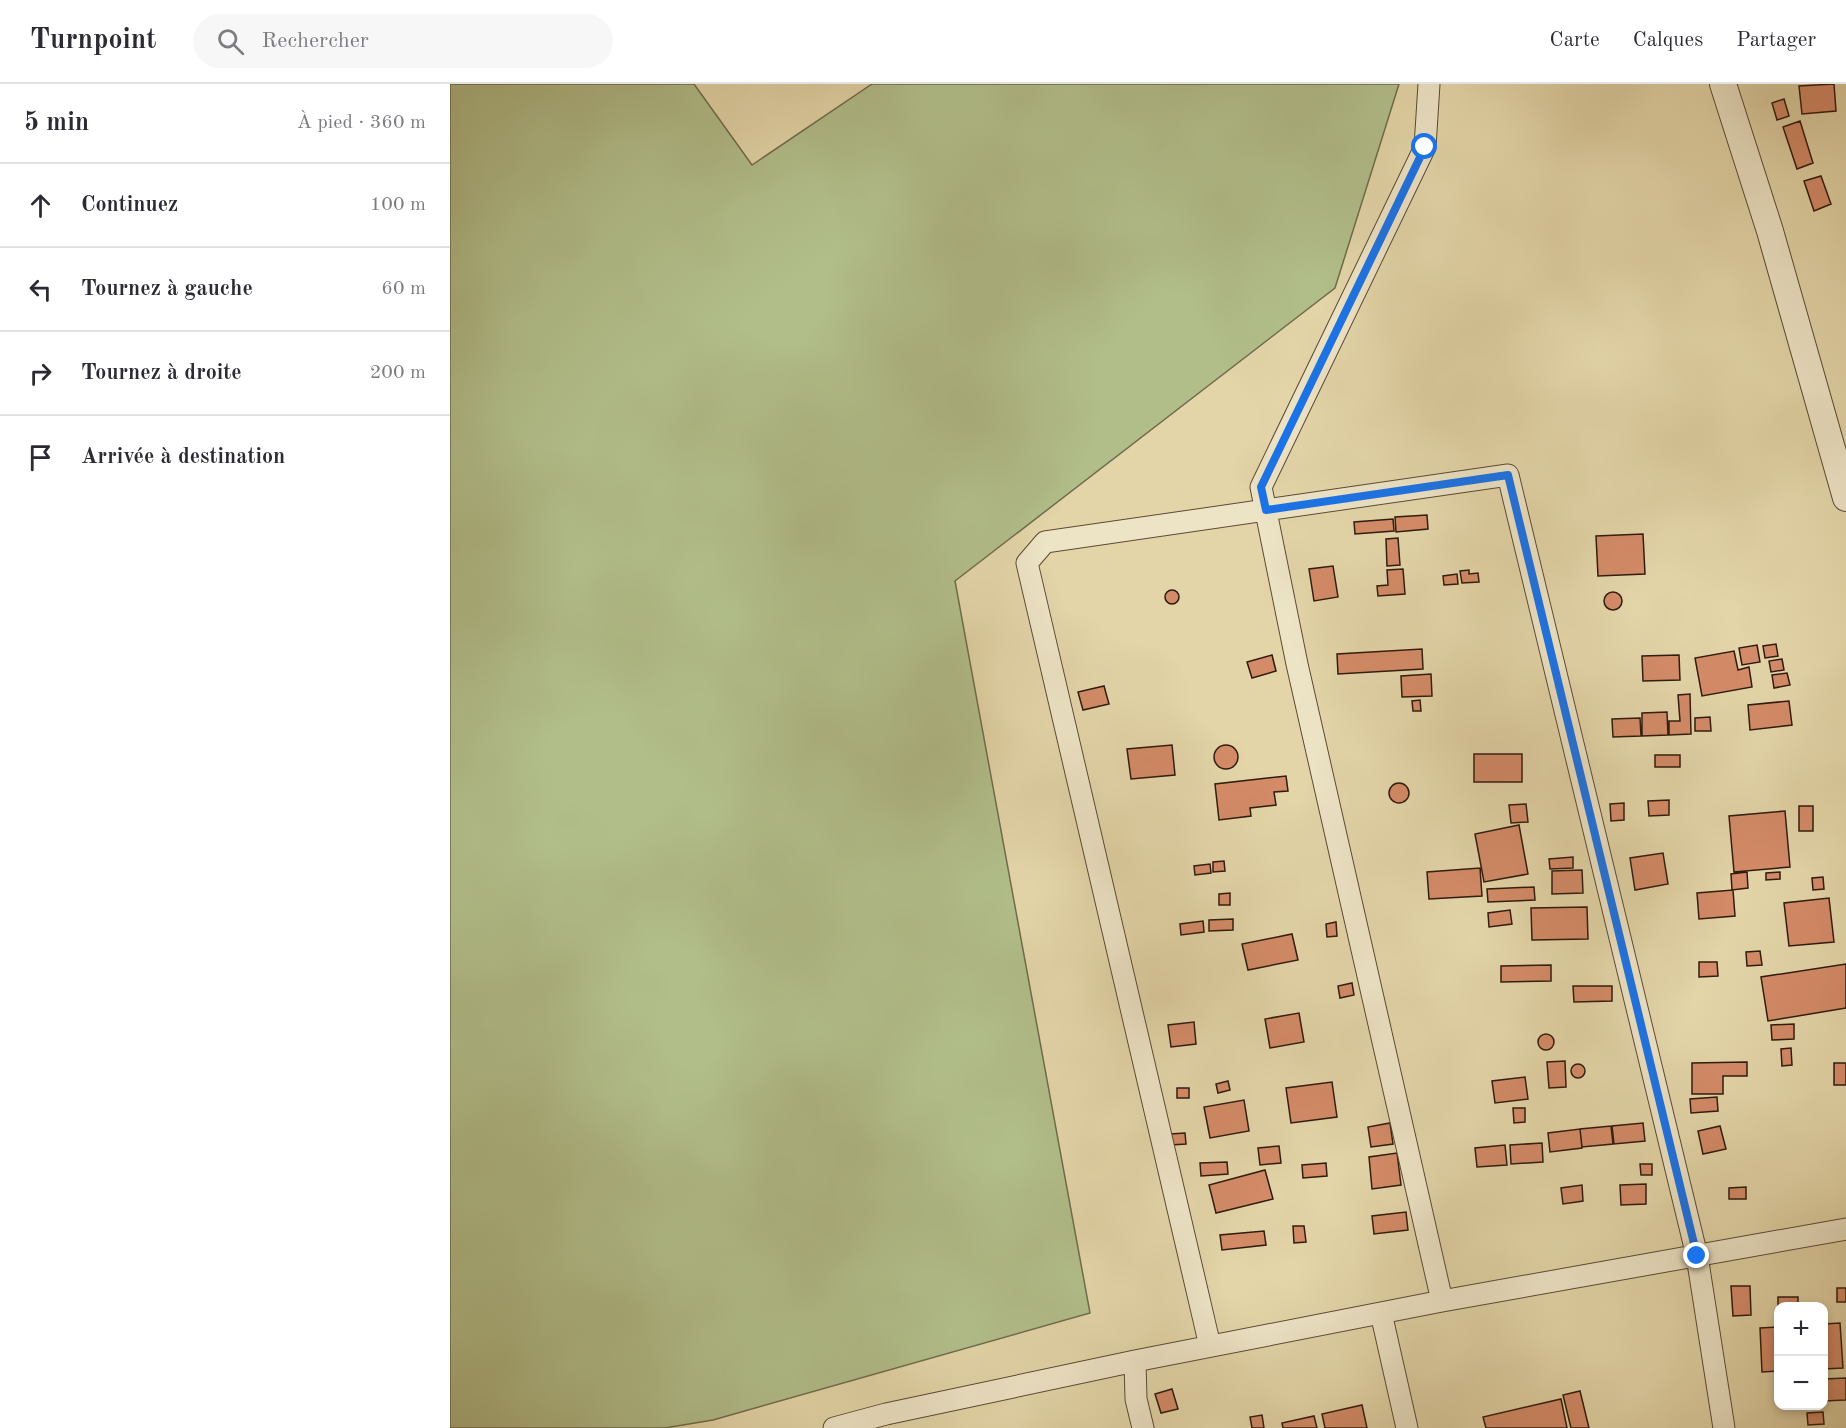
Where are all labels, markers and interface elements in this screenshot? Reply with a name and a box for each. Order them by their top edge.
search box [193,14,613,68]
icon: search [214,25,247,58]
text: Turnpoint [30,27,157,55]
text: Rechercher [262,30,369,52]
text: Carte [1550,30,1600,51]
text: Calques [1633,30,1703,51]
text: Partager [1736,30,1816,51]
text: 5 min [24,110,89,136]
text: À pied · 360 m [297,113,426,133]
route start [1411,133,1437,159]
icon: ahead [24,189,57,222]
text: Continuez [81,194,178,216]
text: 100 m [370,195,426,215]
icon: left [24,273,57,306]
text: Tournez à gauche [81,278,253,300]
text: 60 m [381,279,426,299]
icon: right [24,357,57,390]
text: Tournez à droite [81,362,242,384]
text: 200 m [370,363,426,383]
icon: arrive [24,441,57,474]
text: Arrivée à destination [81,446,285,468]
route end [1683,1242,1709,1268]
map controls [1774,1302,1828,1410]
button: + [1774,1302,1828,1356]
button: − [1774,1356,1828,1410]

